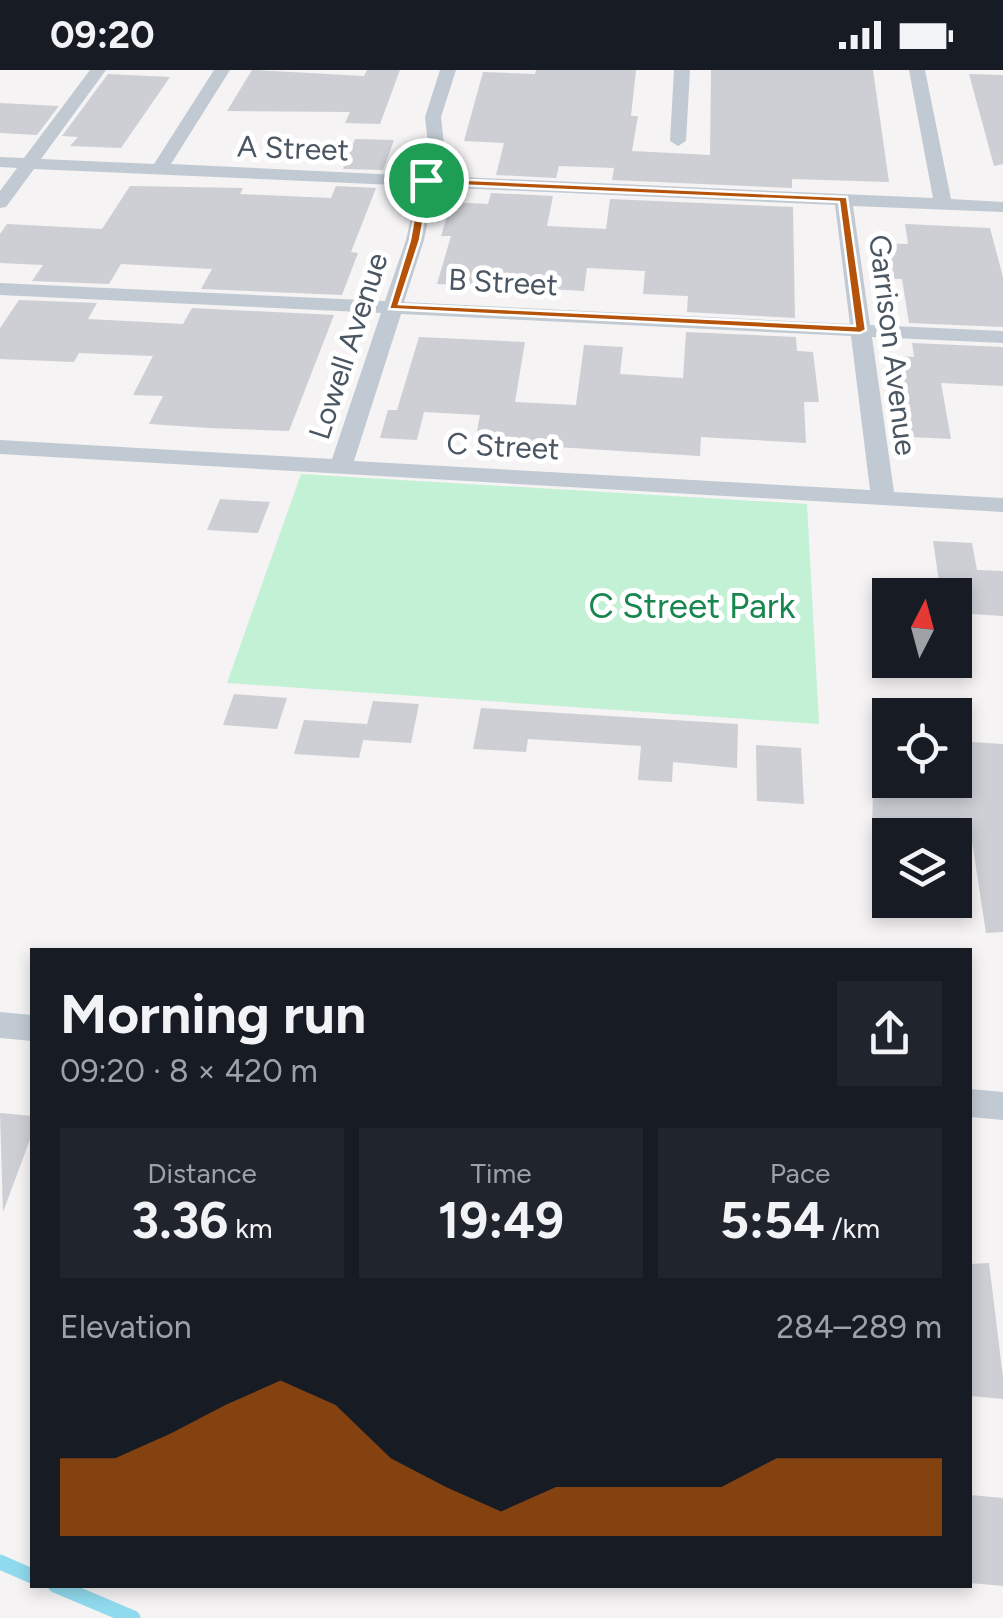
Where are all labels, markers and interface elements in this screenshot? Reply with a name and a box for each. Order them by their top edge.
text: 09:20 [50,12,155,58]
street label: A Street [237,128,349,168]
pin [384,138,469,223]
icon: arrive [399,153,454,208]
street label: Garrison Avenue [861,232,925,458]
street label: Lowell Avenue [300,248,396,444]
street label: B Street [447,261,559,303]
street label: C Street [446,425,560,467]
north arrow [872,578,972,678]
map controls [872,578,972,918]
park label: C Street Park [588,585,796,627]
button: locate [872,698,972,798]
button: layers [872,818,972,918]
text: Morning run [60,981,366,1047]
button: share [837,981,942,1086]
text: 09:20 · 8 × 420 m [60,1052,318,1090]
text: Distance [147,1156,257,1190]
text: Time [470,1156,532,1190]
text: Pace [770,1156,830,1190]
text: 3.36 [131,1190,228,1251]
text: 19:49 [438,1190,564,1251]
text: 5:54 [720,1190,825,1251]
text: km [228,1211,273,1245]
text: /km [825,1211,880,1245]
text: Elevation [60,1308,192,1346]
text: 284–289 m [776,1308,942,1346]

